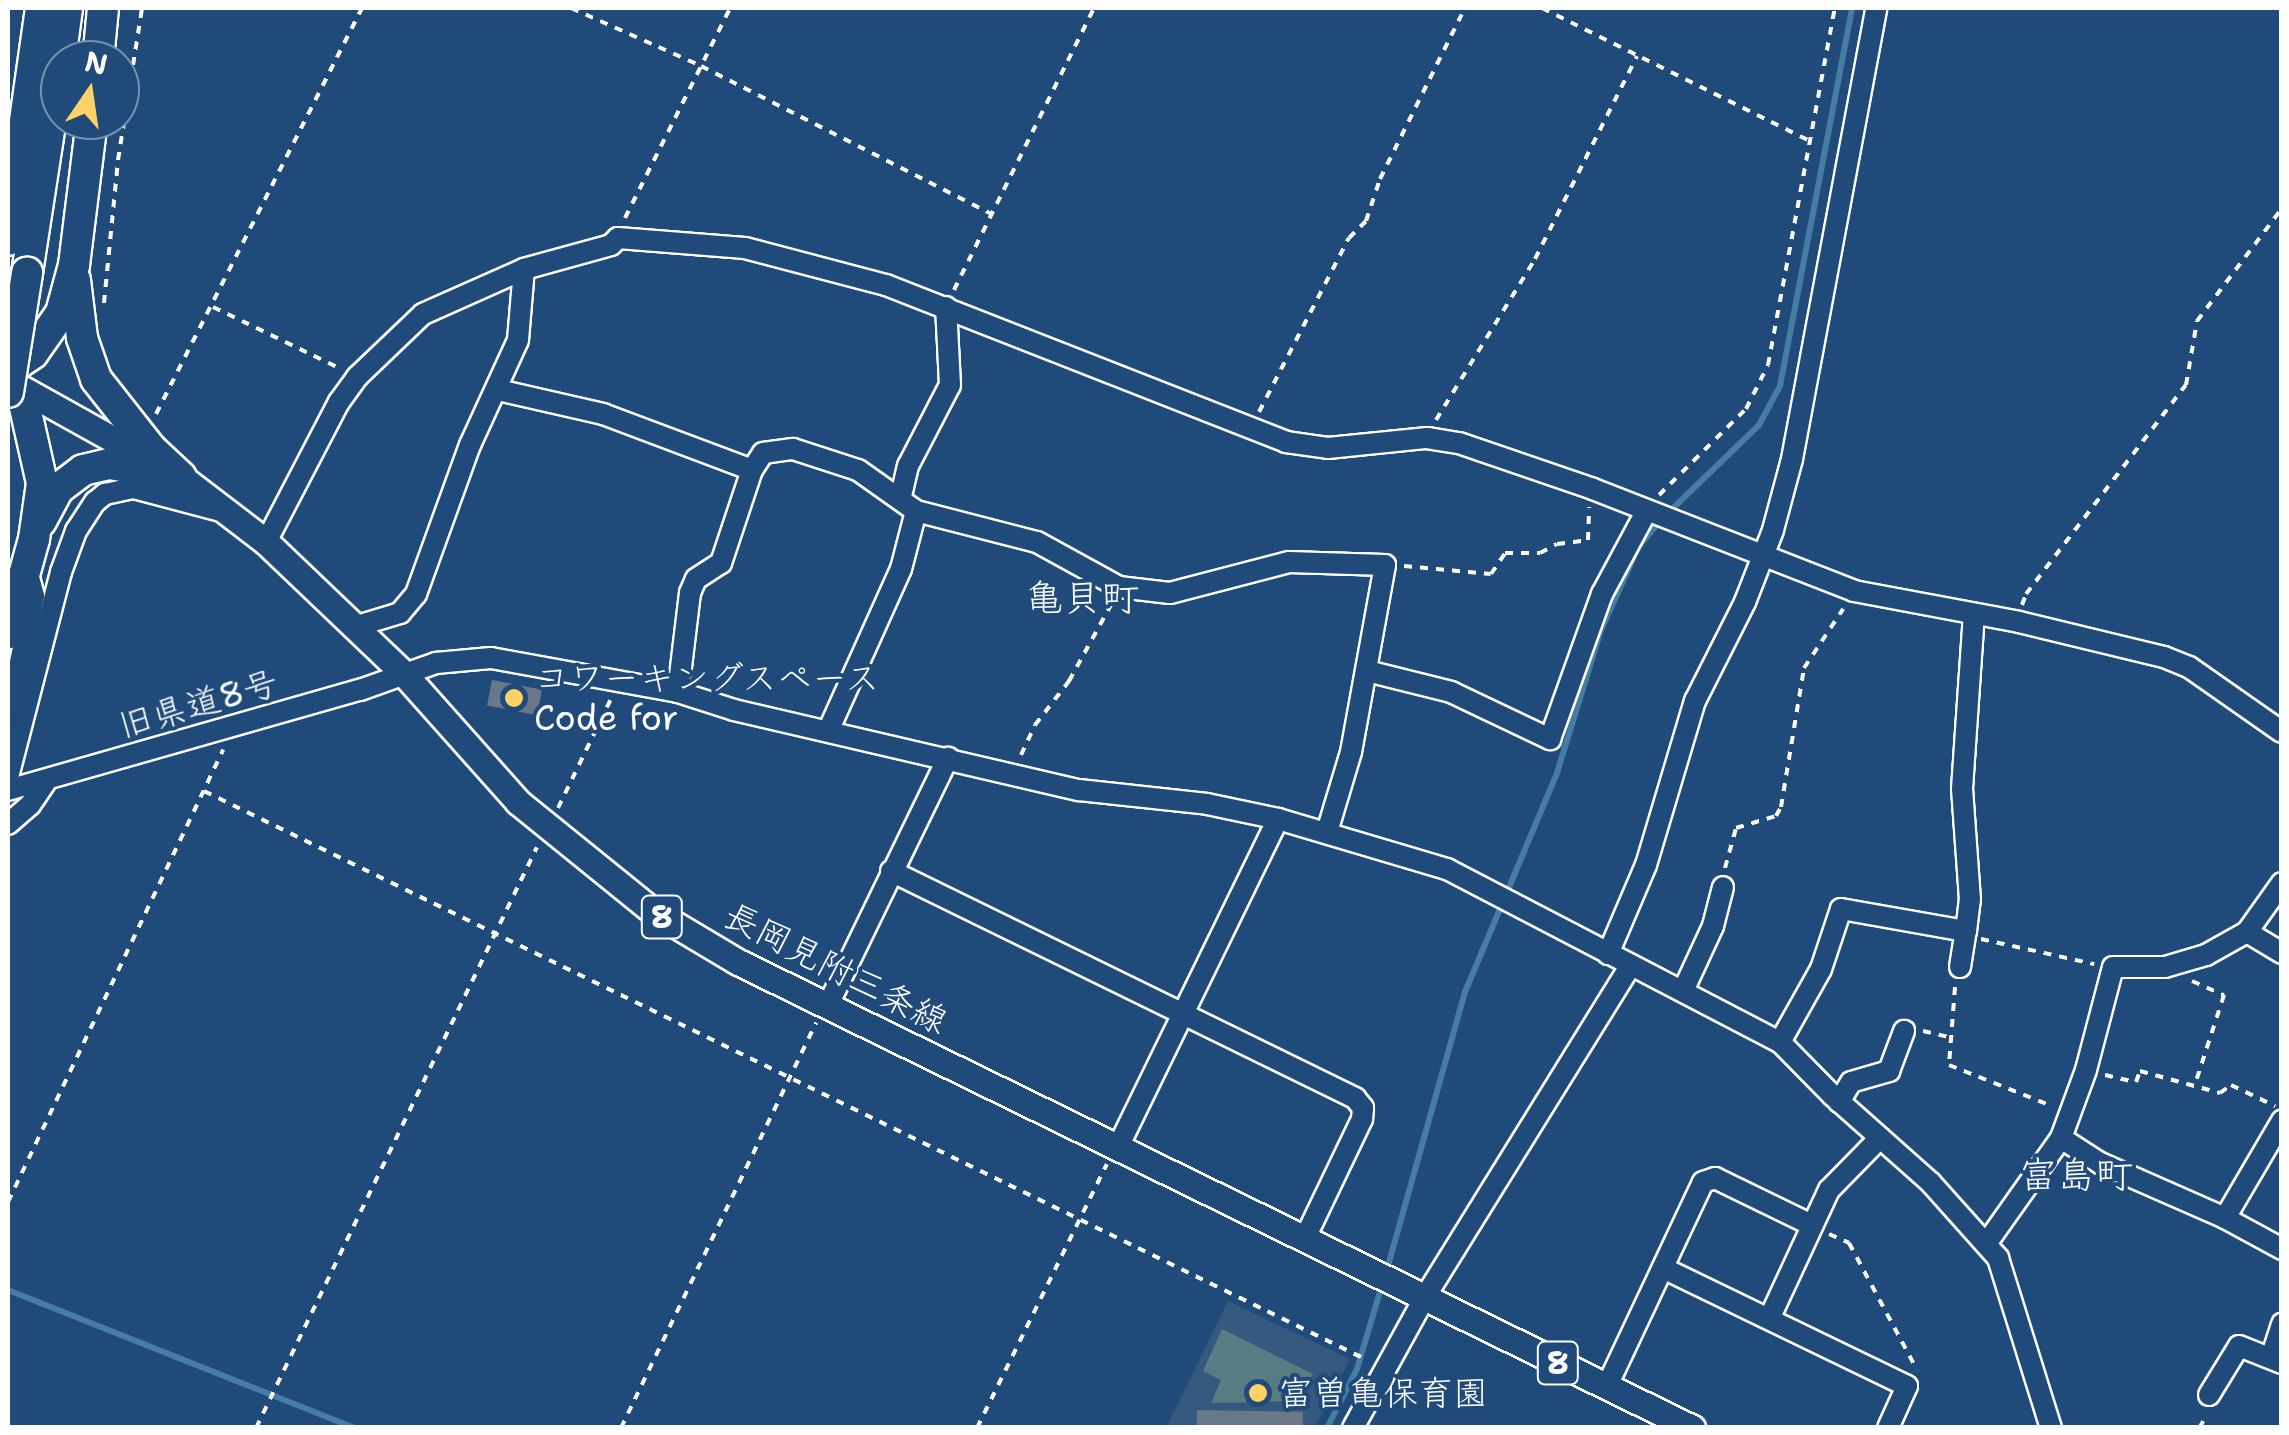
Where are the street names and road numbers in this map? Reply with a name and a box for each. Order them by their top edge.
street label: 旧県道8号 [113,661,283,747]
road number: 8 [640,890,684,944]
street label: 長岡見附三条線 [717,894,955,1042]
road number: 8 [1536,1336,1580,1390]

